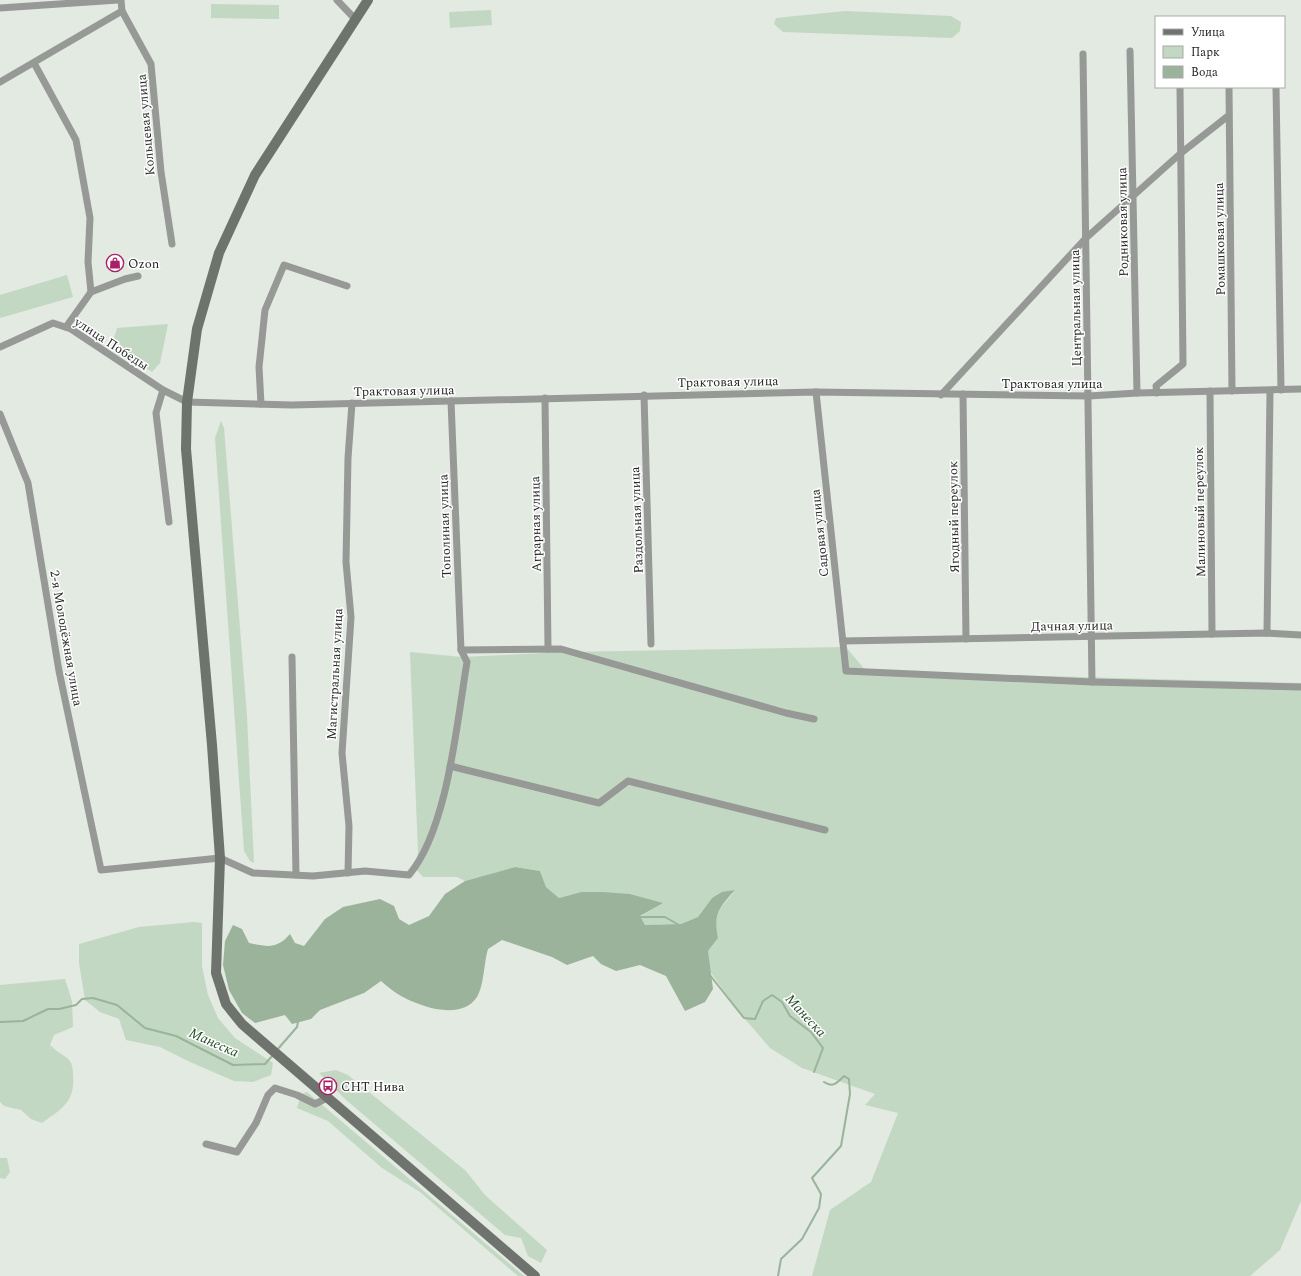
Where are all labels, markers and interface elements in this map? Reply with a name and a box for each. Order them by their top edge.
legend [1155,16,1285,88]
text: Улица [1191,23,1225,42]
text: Парк [1191,43,1220,62]
text: Вода [1191,63,1218,82]
street label: Кольцевая улица [132,73,160,177]
street label: Родниковая улица [1112,166,1134,277]
street label: Ромашковая улица [1209,182,1231,296]
street label: Центральная улица [1065,249,1087,367]
shop icon: Ozon [105,253,125,273]
place label: Ozon [128,254,160,274]
street label: улица Победы [69,312,153,376]
street label: Трактовая улица [677,371,779,393]
street label: Трактовая улица [1001,374,1103,394]
street label: Трактовая улица [353,380,455,402]
street label: Малиновый переулок [1189,447,1211,577]
street label: Ягодный переулок [943,461,965,573]
street label: Раздольная улица [625,466,649,574]
street label: Тополиная улица [433,473,457,578]
street label: Аграрная улица [525,475,547,572]
street label: Садовая улица [805,487,835,578]
street label: 2-я Молодёжная улица [44,569,88,708]
street label: Магистральная улица [322,607,348,740]
street label: Дачная улица [1031,615,1114,637]
water label: Манеска [780,989,831,1042]
water label: Манеска [186,1022,242,1063]
bus stop icon: СНТ Нива [318,1076,338,1096]
place label: СНТ Нива [341,1077,405,1097]

